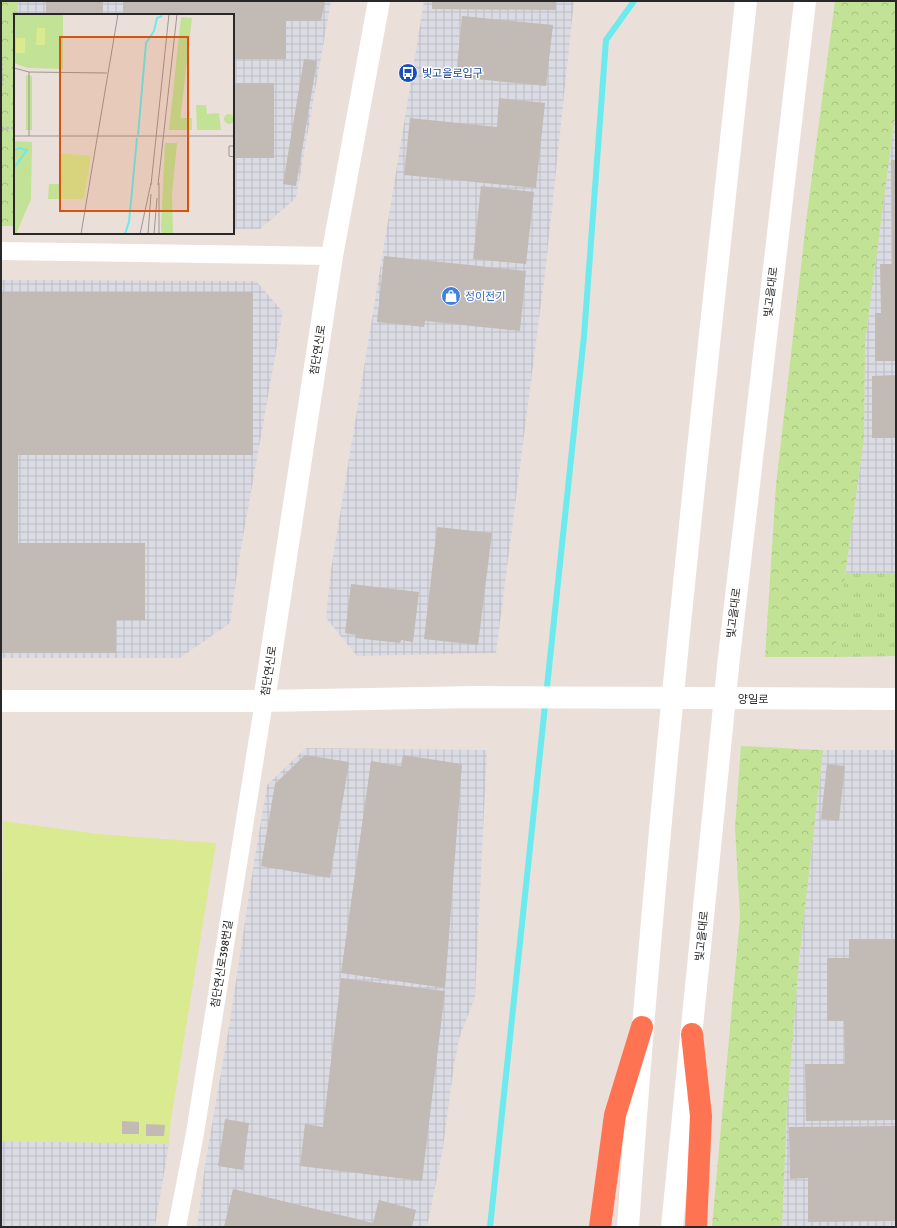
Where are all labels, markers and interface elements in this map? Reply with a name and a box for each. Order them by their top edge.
inset map [14,14,234,234]
bus stop icon: 빛고을로입구 [397,62,419,84]
place label: 빛고을로입구 [422,67,483,80]
street label: 빛고을대로 [761,266,781,318]
shop icon: 정이전기 [440,285,462,307]
place label: 정이전기 [465,290,505,303]
street label: 첨단연신로 [308,324,328,376]
street label: 빛고을대로 [724,587,744,639]
street label: 첨단연신로 [259,645,279,697]
street label: 양일로 [738,693,768,706]
street label: 빛고을대로 [693,910,711,962]
street label: 첨단연신로398번길 [209,919,235,1009]

